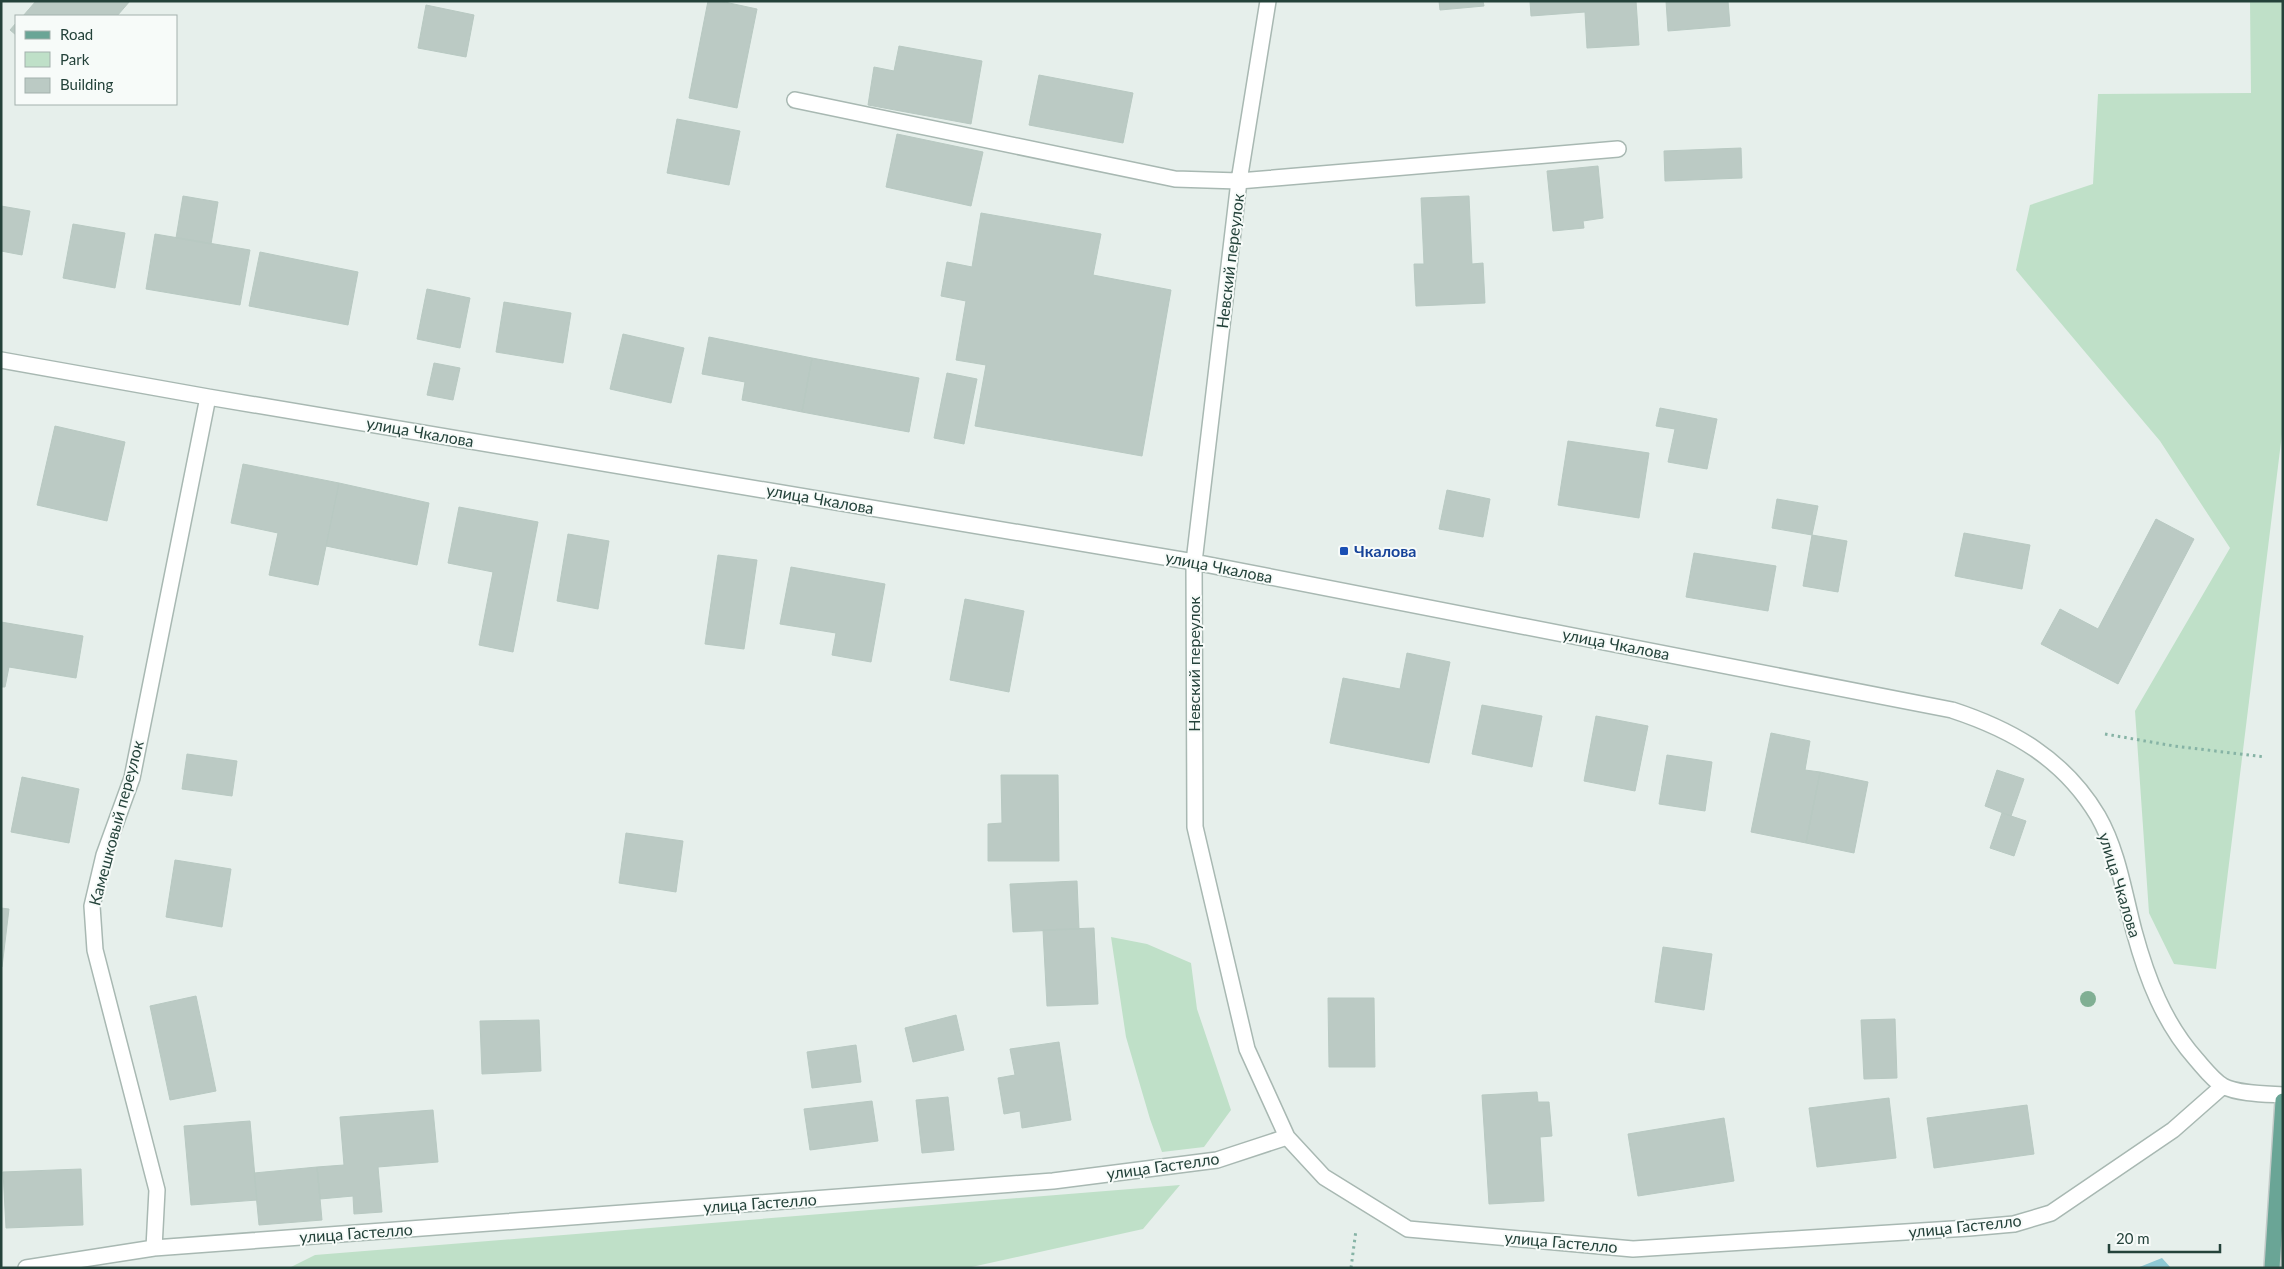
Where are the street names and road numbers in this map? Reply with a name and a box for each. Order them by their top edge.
street label: Невский переулок [1212,192,1247,329]
street label: улица Чкалова [365,413,475,450]
street label: улица Чкалова [765,480,875,517]
street label: улица Чкалова [1164,547,1274,586]
street label: Невский переулок [1184,595,1203,732]
street label: улица Чкалова [1561,624,1671,663]
street label: Камешковый переулок [84,738,147,908]
street label: улица Чкалова [2095,830,2145,940]
street label: улица Гастелло [1105,1148,1221,1183]
street label: улица Гастелло [703,1189,817,1216]
street label: улица Гастелло [1907,1210,2022,1241]
street label: улица Гастелло [299,1219,413,1246]
street label: улица Гастелло [1504,1227,1618,1256]

